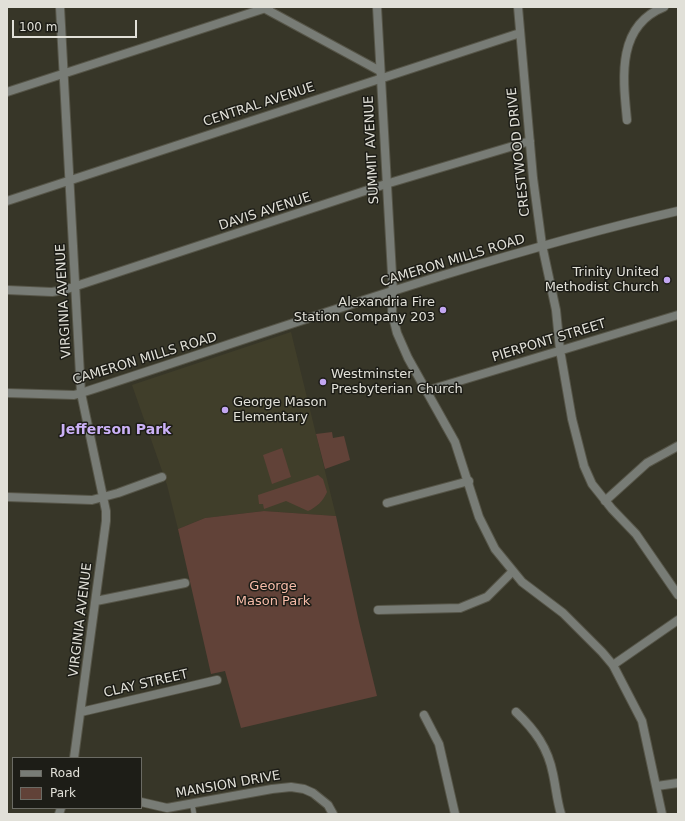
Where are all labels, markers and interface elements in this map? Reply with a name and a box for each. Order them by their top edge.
scale bar [14,12,139,38]
text: 100 m [19,20,57,34]
street label: CENTRAL AVENUE [201,80,317,130]
street label: CRESTWOOD DRIVE [504,87,534,217]
street label: SUMMIT AVENUE [361,95,383,205]
street label: DAVIS AVENUE [217,190,313,234]
street label: CAMERON MILLS ROAD [379,232,527,290]
street label: VIRGINIA AVENUE [53,243,75,359]
place label: Trinity United Methodist Church [545,265,659,296]
marker: Trinity United Methodist Church [662,275,672,285]
place label: Alexandria Fire Station Company 203 [294,295,435,326]
marker: Alexandria Fire Station Company 203 [438,305,448,315]
street label: PIERPONT STREET [490,316,608,366]
street label: CAMERON MILLS ROAD [71,330,219,388]
place label: Westminster Presbyterian Church [331,367,463,398]
marker: Westminster Presbyterian Church [318,377,328,387]
place label: George Mason Elementary [233,395,327,426]
marker: George Mason Elementary [220,405,230,415]
district label: Jefferson Park [61,422,171,438]
street label: VIRGINIA AVENUE [66,562,96,678]
park label: George Mason Park [236,579,310,610]
street label: CLAY STREET [102,667,190,701]
legend [12,757,142,809]
text: Road [50,766,80,780]
street label: MANSION DRIVE [174,768,282,802]
text: Park [50,786,76,800]

